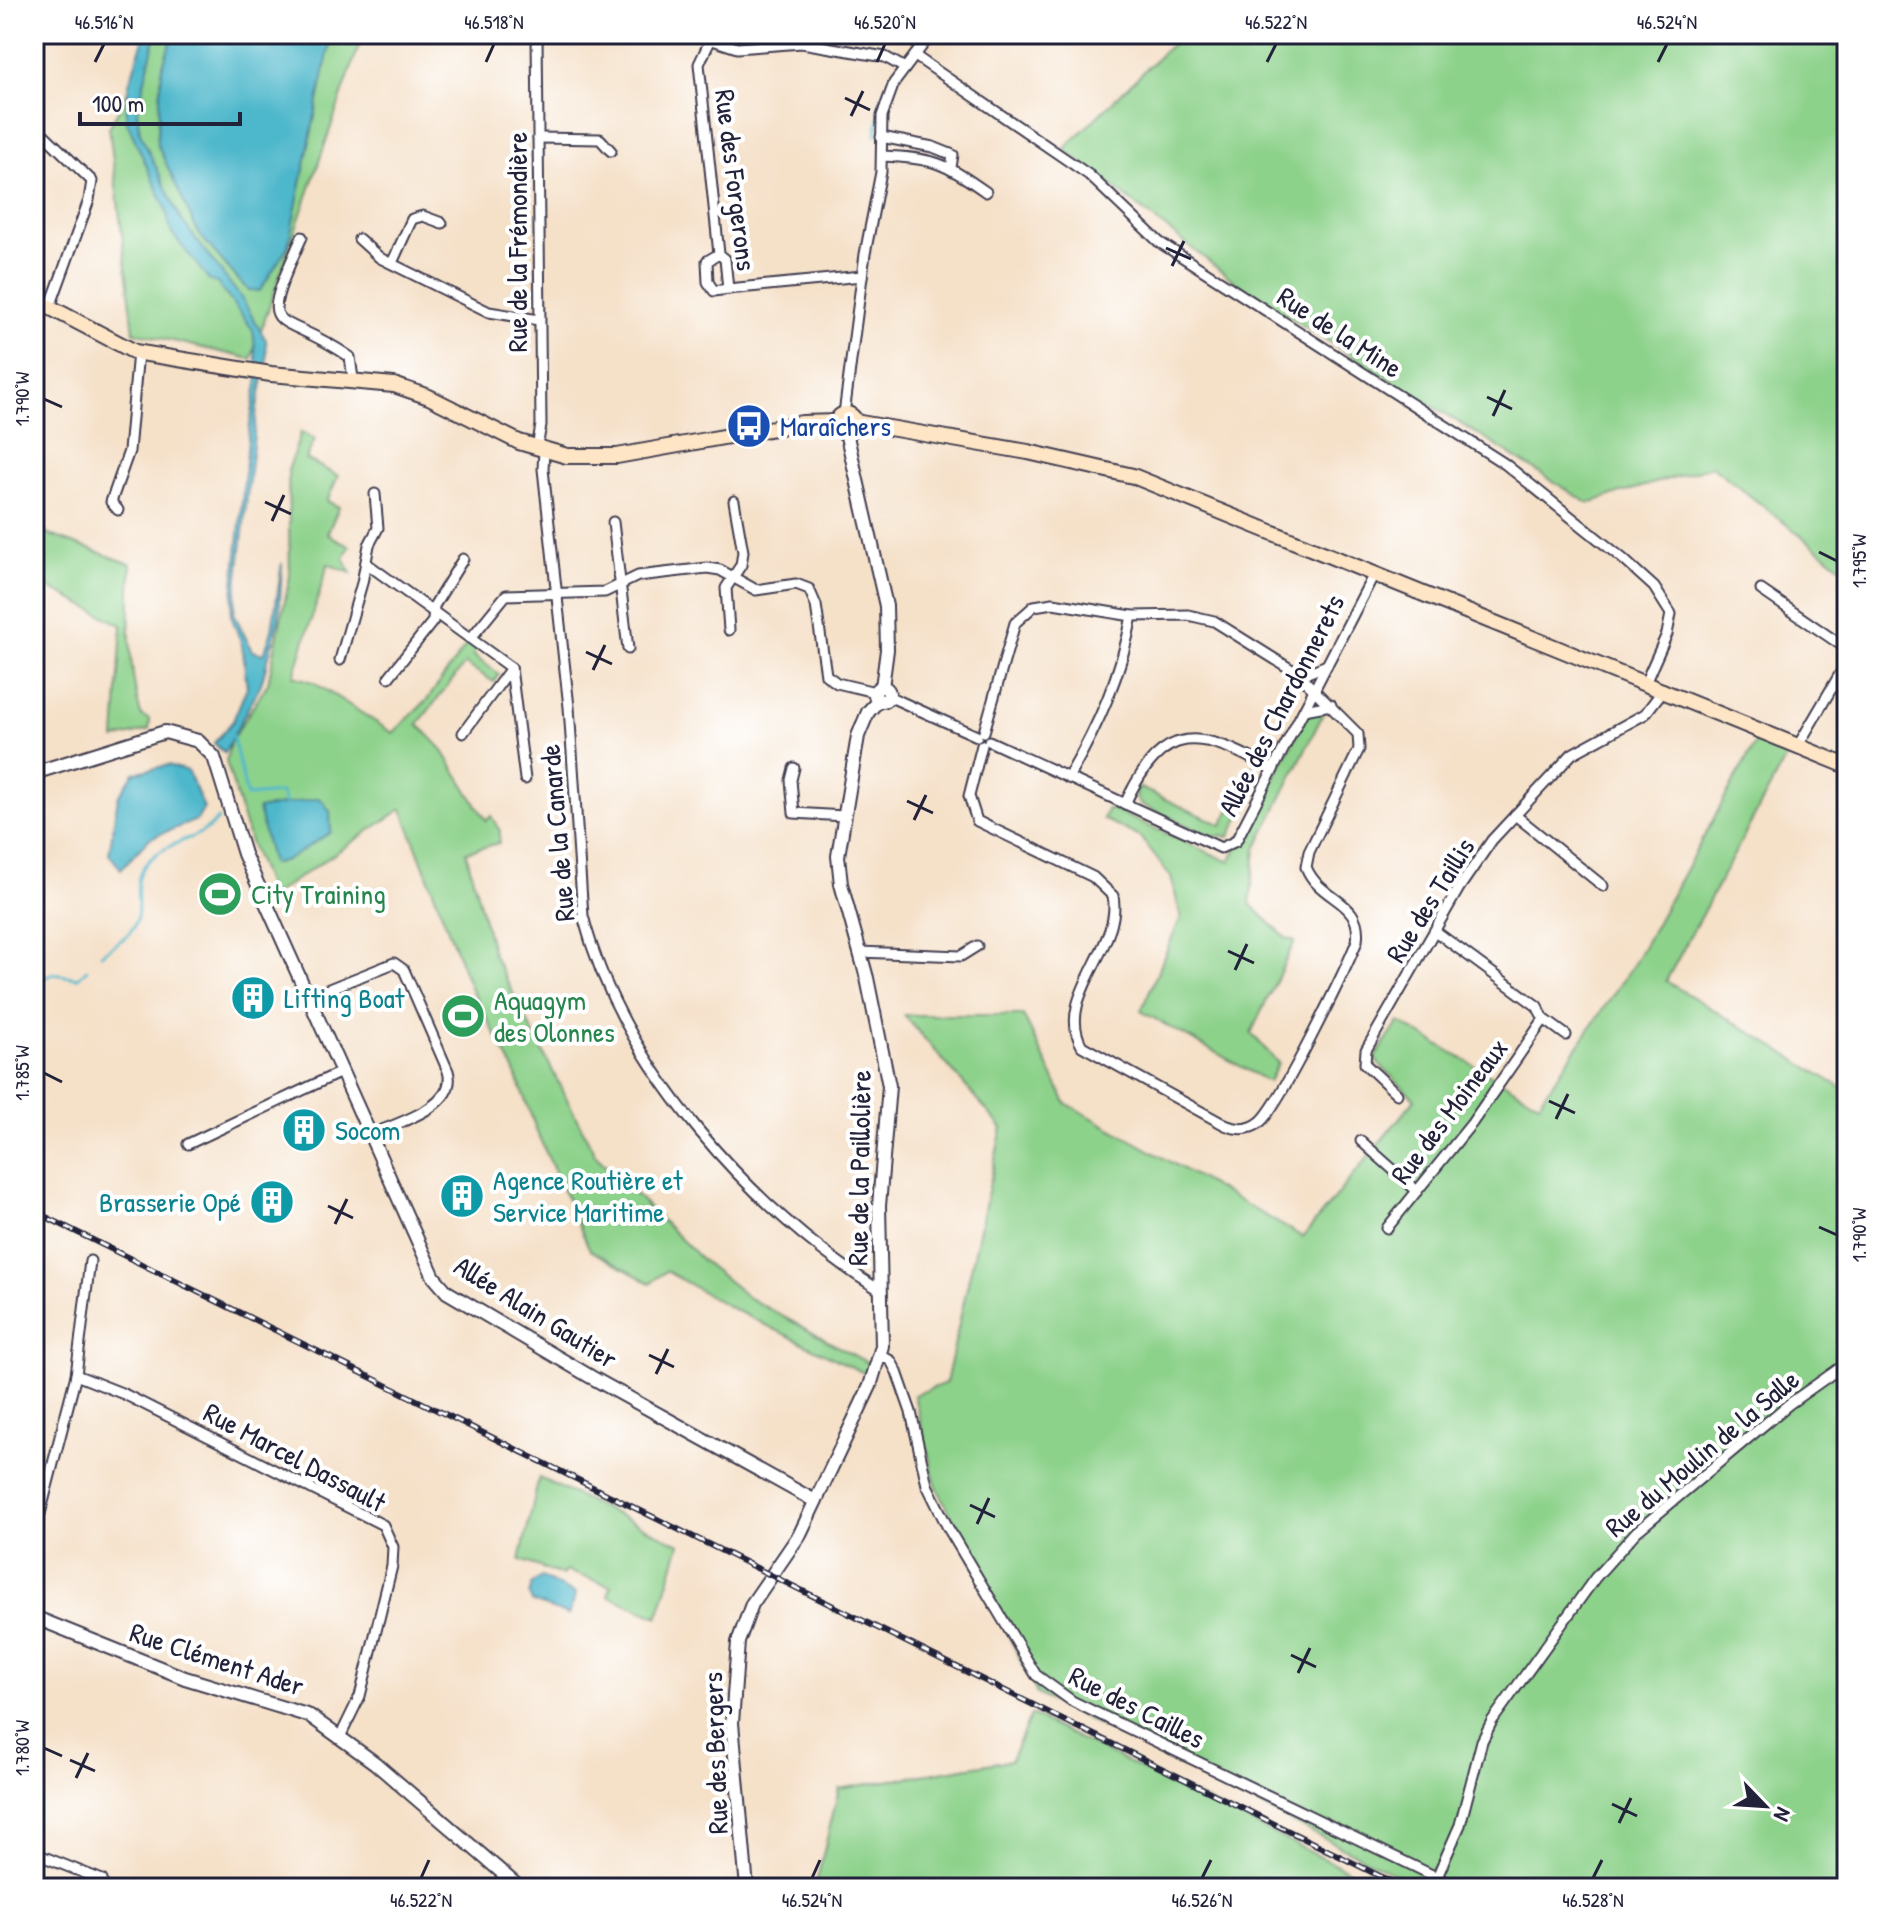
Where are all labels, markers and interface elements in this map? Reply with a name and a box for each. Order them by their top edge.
text: 46.516°N [75,8,133,35]
text: 46.518°N [464,8,524,35]
text: 46.520°N [854,8,916,35]
text: 46.522°N [1245,8,1307,35]
text: 46.524°N [1637,8,1697,35]
scale bar [80,76,240,126]
text: 100 m [92,87,144,119]
street label: Rue des Forgerons [706,87,766,273]
street label: Rue de la Frémondière [498,132,536,352]
street label: Rue de la Mine [1270,278,1410,386]
text: 1.790°W [8,371,35,426]
bus stop icon: Maraîchers [725,402,773,450]
place label: Maraîchers [780,407,891,445]
text: 1.795°W [1845,533,1872,588]
street label: Allée des Chardonnerets [1209,588,1353,822]
street label: Rue de la Canarde [530,743,584,923]
street label: Rue des Taillis [1377,830,1483,970]
sports icon: City Training [196,870,244,918]
place label: City Training [251,875,386,913]
building icon: Lifting Boat [229,974,277,1022]
place label: Lifting Boat [284,979,405,1017]
place label: Aquagym des Olonnes [494,981,615,1051]
sports icon: Aquagym des Olonnes [439,992,487,1040]
street label: Rue des Moineaux [1382,1030,1516,1192]
text: 1.785°W [8,1045,35,1101]
street label: Rue de la Paillolière [838,1070,880,1266]
building icon: Socom [280,1106,328,1154]
place label: Socom [335,1111,400,1149]
place label: Agence Routière et Service Maritime [493,1161,683,1231]
building icon: Agence Routière et Service Maritime [438,1172,486,1220]
building icon: Brasserie Opé [248,1178,296,1226]
place label: Brasserie Opé [99,1183,241,1221]
text: 1.790°W [1845,1207,1872,1262]
street label: Allée Alain Gautier [447,1247,625,1377]
street label: Rue du Moulin de la Salle [1597,1361,1807,1545]
street label: Rue Marcel Dassault [197,1393,393,1521]
street label: Rue Clément Ader [125,1613,309,1705]
street label: Rue des Cailles [1063,1657,1211,1757]
street label: Rue des Bergers [693,1671,737,1835]
text: 1.780°W [8,1719,35,1776]
north arrow [1725,1766,1805,1846]
text: N [1767,1803,1799,1826]
text: 46.522°N [390,1886,452,1913]
text: 46.524°N [782,1886,842,1913]
text: 46.526°N [1172,1886,1232,1913]
text: 46.528°N [1562,1886,1624,1913]

